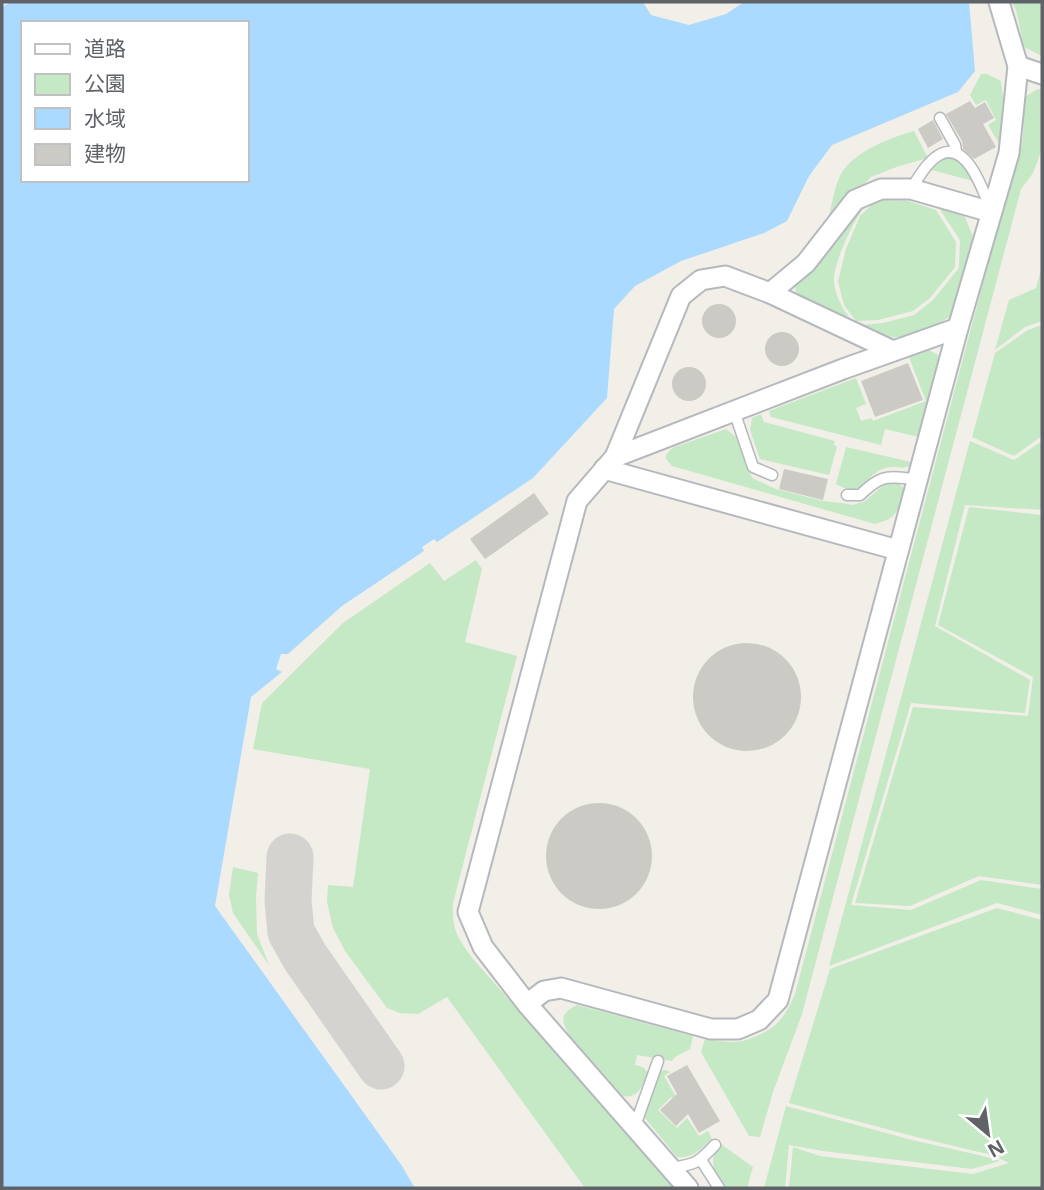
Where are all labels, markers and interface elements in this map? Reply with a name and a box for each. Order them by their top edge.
legend [21,21,248,182]
text: 道路 [84,34,126,62]
text: 公園 [84,69,126,97]
text: 水域 [84,104,126,132]
text: 建物 [84,139,126,167]
north arrow [953,1099,1023,1169]
text: N [983,1134,1009,1164]

